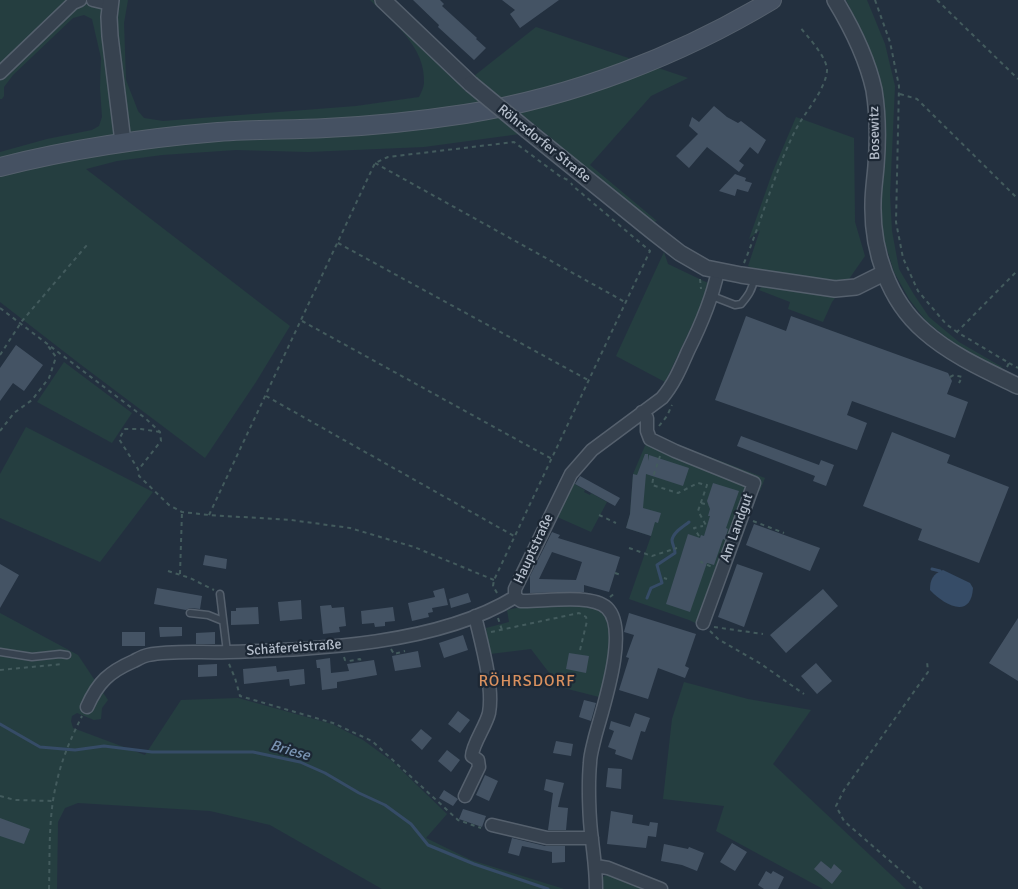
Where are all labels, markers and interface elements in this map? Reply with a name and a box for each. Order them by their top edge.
street label: Röhrsdorfer Straße [494,101,594,187]
street label: Bosewitz [866,106,884,160]
street label: Am Landgut [717,491,757,565]
street label: Hauptstraße [510,511,558,587]
street label: Schäfereistraße [246,636,342,660]
district label: RÖHRSDORF [477,672,577,692]
water label: Briese [268,737,312,765]

